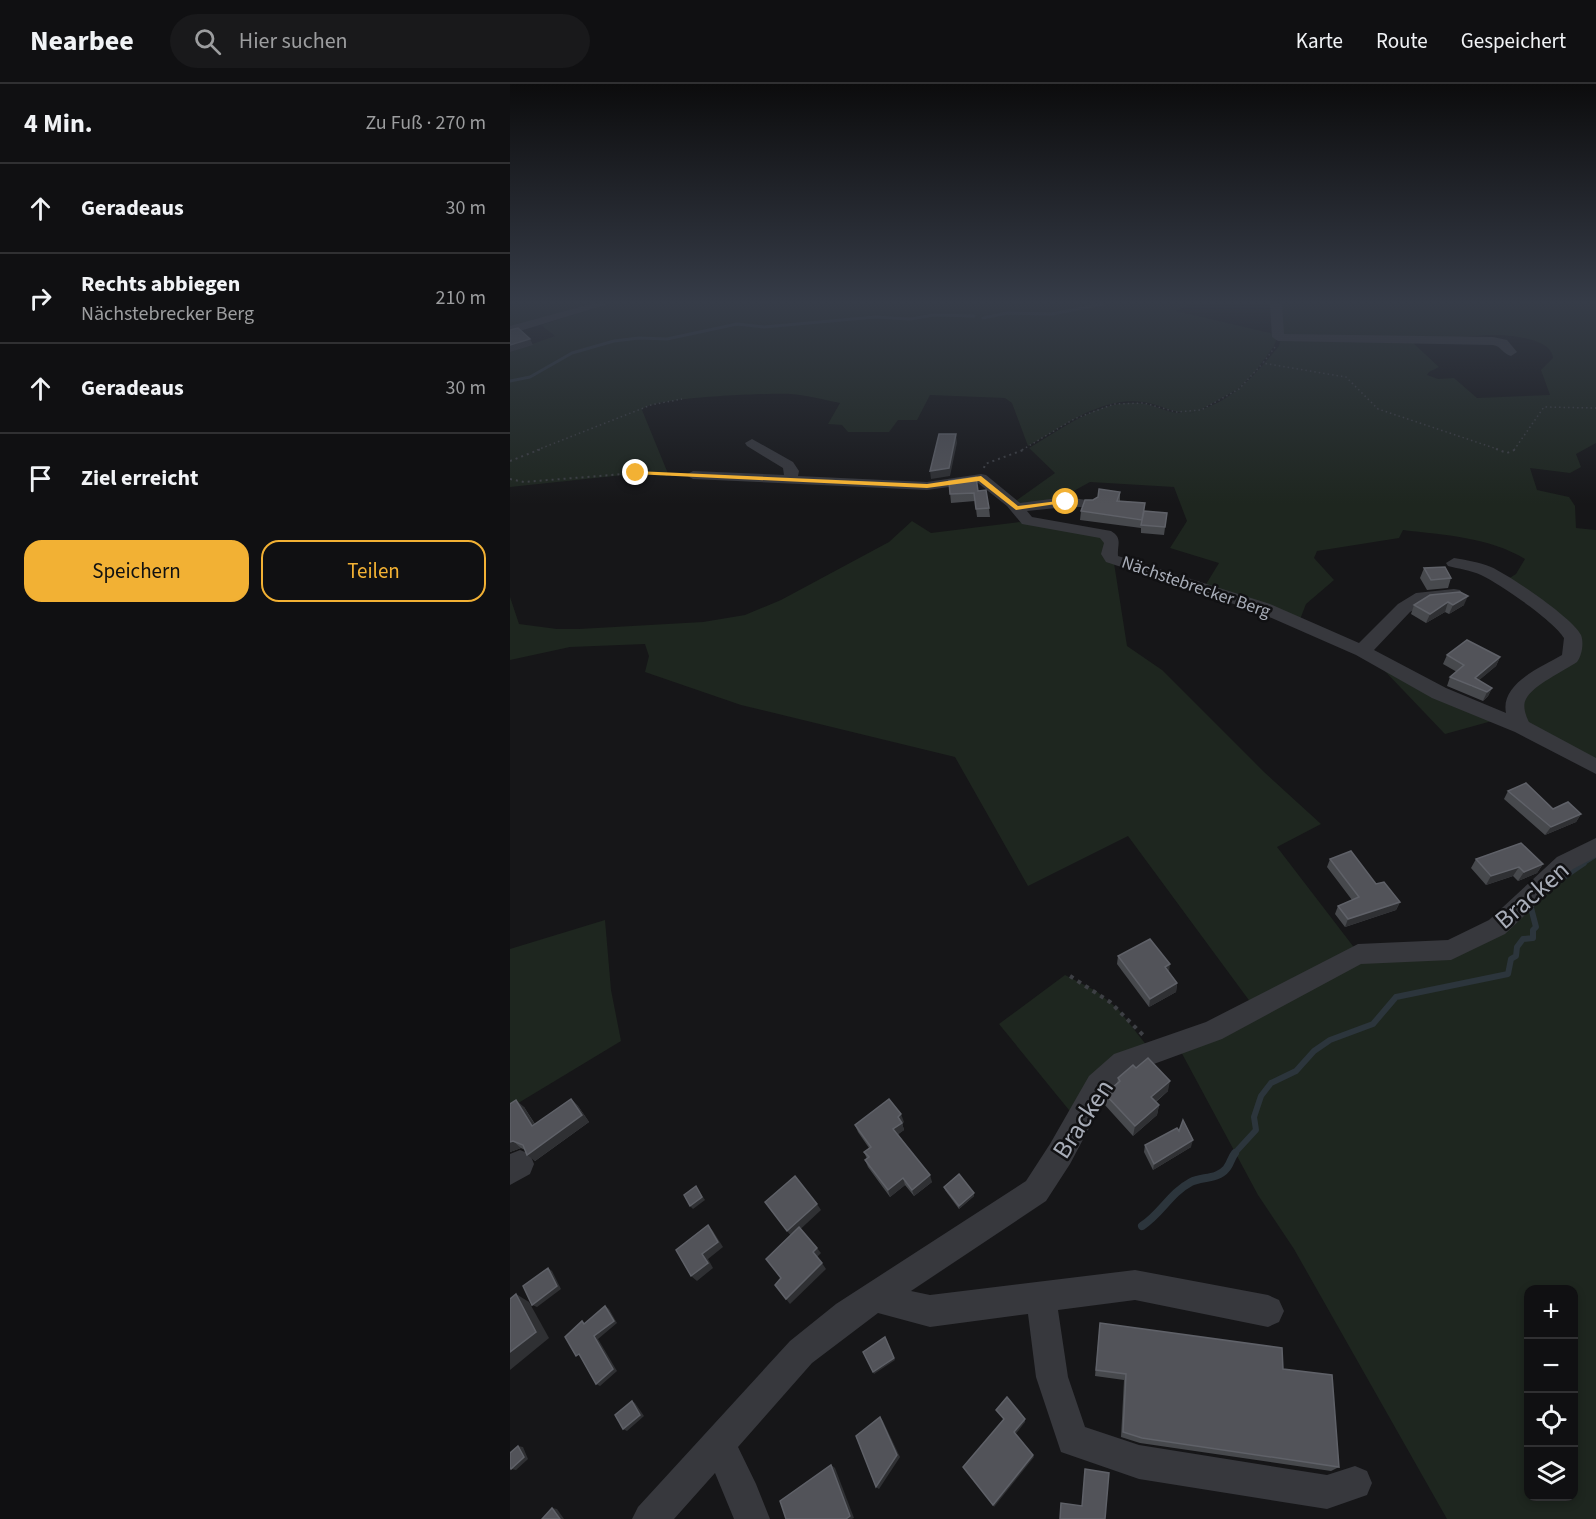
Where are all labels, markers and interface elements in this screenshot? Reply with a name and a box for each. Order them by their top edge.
search box [170,14,590,68]
text: Nearbee [30,21,134,61]
icon: search [191,25,224,58]
text: Hier suchen [239,25,348,57]
text: Karte [1296,26,1343,56]
text: Route [1376,26,1428,56]
text: Gespeichert [1461,26,1566,56]
text: 4 Min. [24,105,93,142]
text: Zu Fuß · 270 m [365,109,486,137]
icon: ahead [24,192,57,225]
text: Geradeaus [81,192,184,224]
text: 30 m [446,194,486,222]
text: Rechts abbiegen [81,268,240,300]
icon: right [24,282,57,315]
text: 210 m [436,284,486,312]
text: Nächstebrecker Berg [81,300,254,328]
icon: ahead [24,372,57,405]
text: Geradeaus [81,372,184,404]
text: 30 m [446,374,486,402]
route end [622,459,648,485]
icon: arrive [24,462,57,495]
text: Ziel erreicht [81,462,199,494]
route start [1052,488,1078,514]
button: Speichern [24,540,249,602]
button: Teilen [261,540,486,602]
street label: Nächstebrecker Berg [1118,550,1274,624]
street label: Bracken [1487,852,1577,938]
street label: Bracken [1043,1072,1123,1166]
map controls [1524,1285,1578,1501]
button: + [1524,1285,1578,1339]
button: − [1524,1339,1578,1393]
button: locate [1524,1393,1578,1447]
button: layers [1524,1447,1578,1501]

